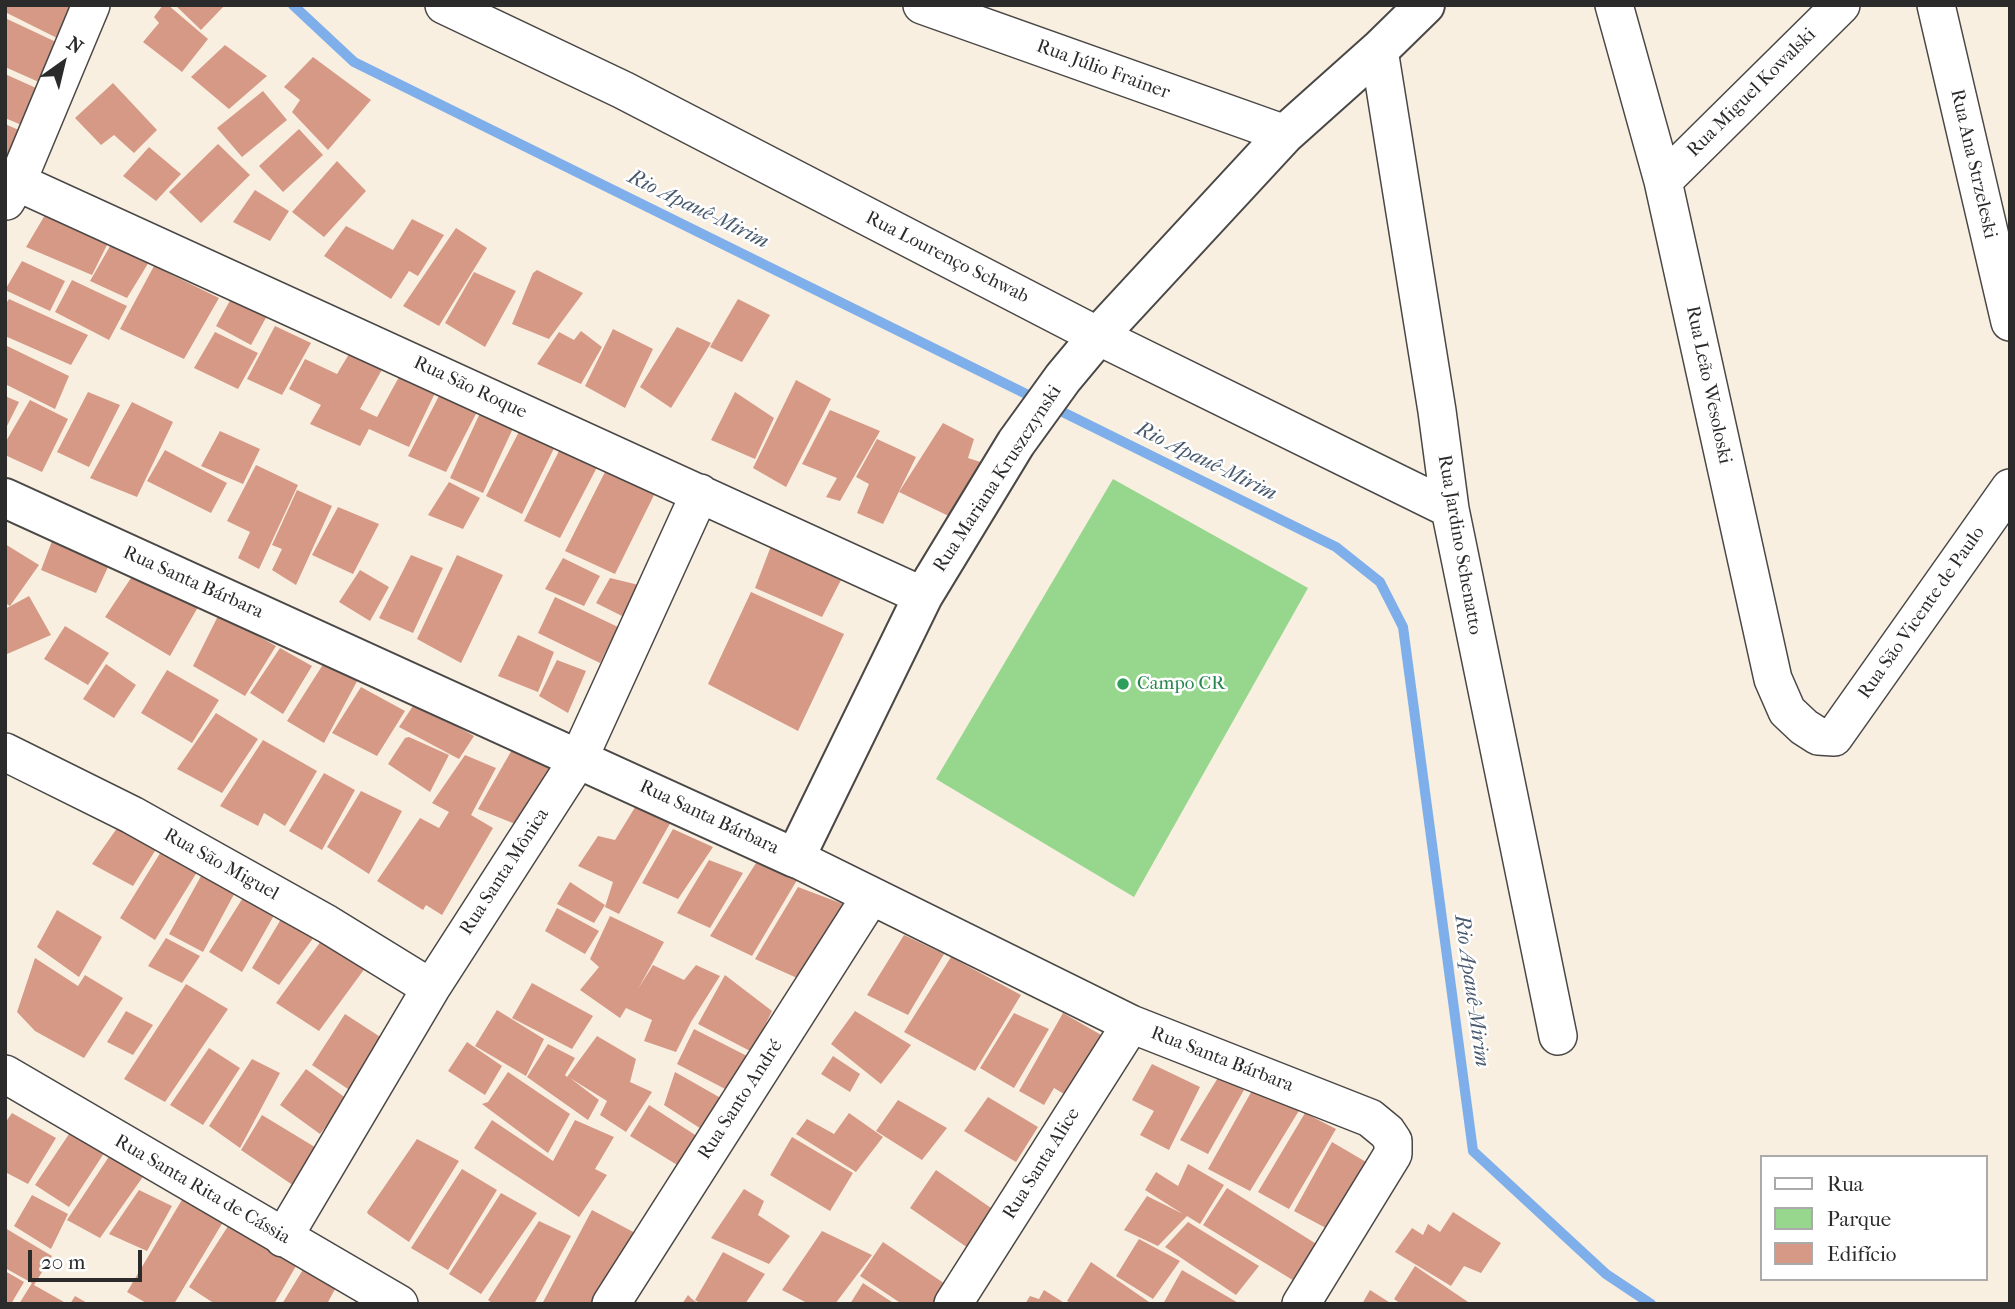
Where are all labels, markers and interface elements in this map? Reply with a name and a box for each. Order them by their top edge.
street label: Rua Miguel Kowalski [1683,24,1821,162]
north arrow [28,28,98,98]
text: N [63,32,87,59]
street label: Rua Júlio Frainer [1033,35,1173,105]
street label: Rua Ana Strzeleski [1945,87,2001,241]
water label: Rio Apauê-Mirim [624,165,772,255]
street label: Rua Lourenço Schwab [861,207,1033,309]
street label: Rua Leão Wesoloski [1680,304,1736,466]
street label: Rua São Roque [410,352,530,424]
street label: Rua Mariana Kruszczynski [929,381,1067,577]
water label: Rio Apauê-Mirim [1132,417,1280,507]
street label: Rua Jardino Schenatto [1432,453,1486,637]
street label: Rua São Vicente de Paulo [1854,522,1990,704]
street label: Rua Santa Bárbara [119,542,267,624]
place label: Campo CR [1137,673,1225,695]
marker: Campo CR [1115,676,1131,692]
street label: Rua Santa Bárbara [636,776,782,860]
street label: Rua Santa Mônica [456,804,554,940]
street label: Rua São Miguel [159,824,283,906]
water label: Rio Apauê-Mirim [1448,913,1494,1069]
street label: Rua Santa Bárbara [1147,1022,1297,1098]
street label: Rua Santo André [694,1036,788,1164]
street label: Rua Santa Alice [999,1104,1085,1224]
street label: Rua Santa Rita de Cássia [110,1130,294,1250]
legend [1759,1155,1987,1281]
text: Rua [1827,1172,1864,1196]
text: Parque [1827,1207,1891,1231]
scale bar [32,1236,145,1280]
text: Edifício [1827,1242,1896,1266]
text: 20 m [41,1250,85,1274]

